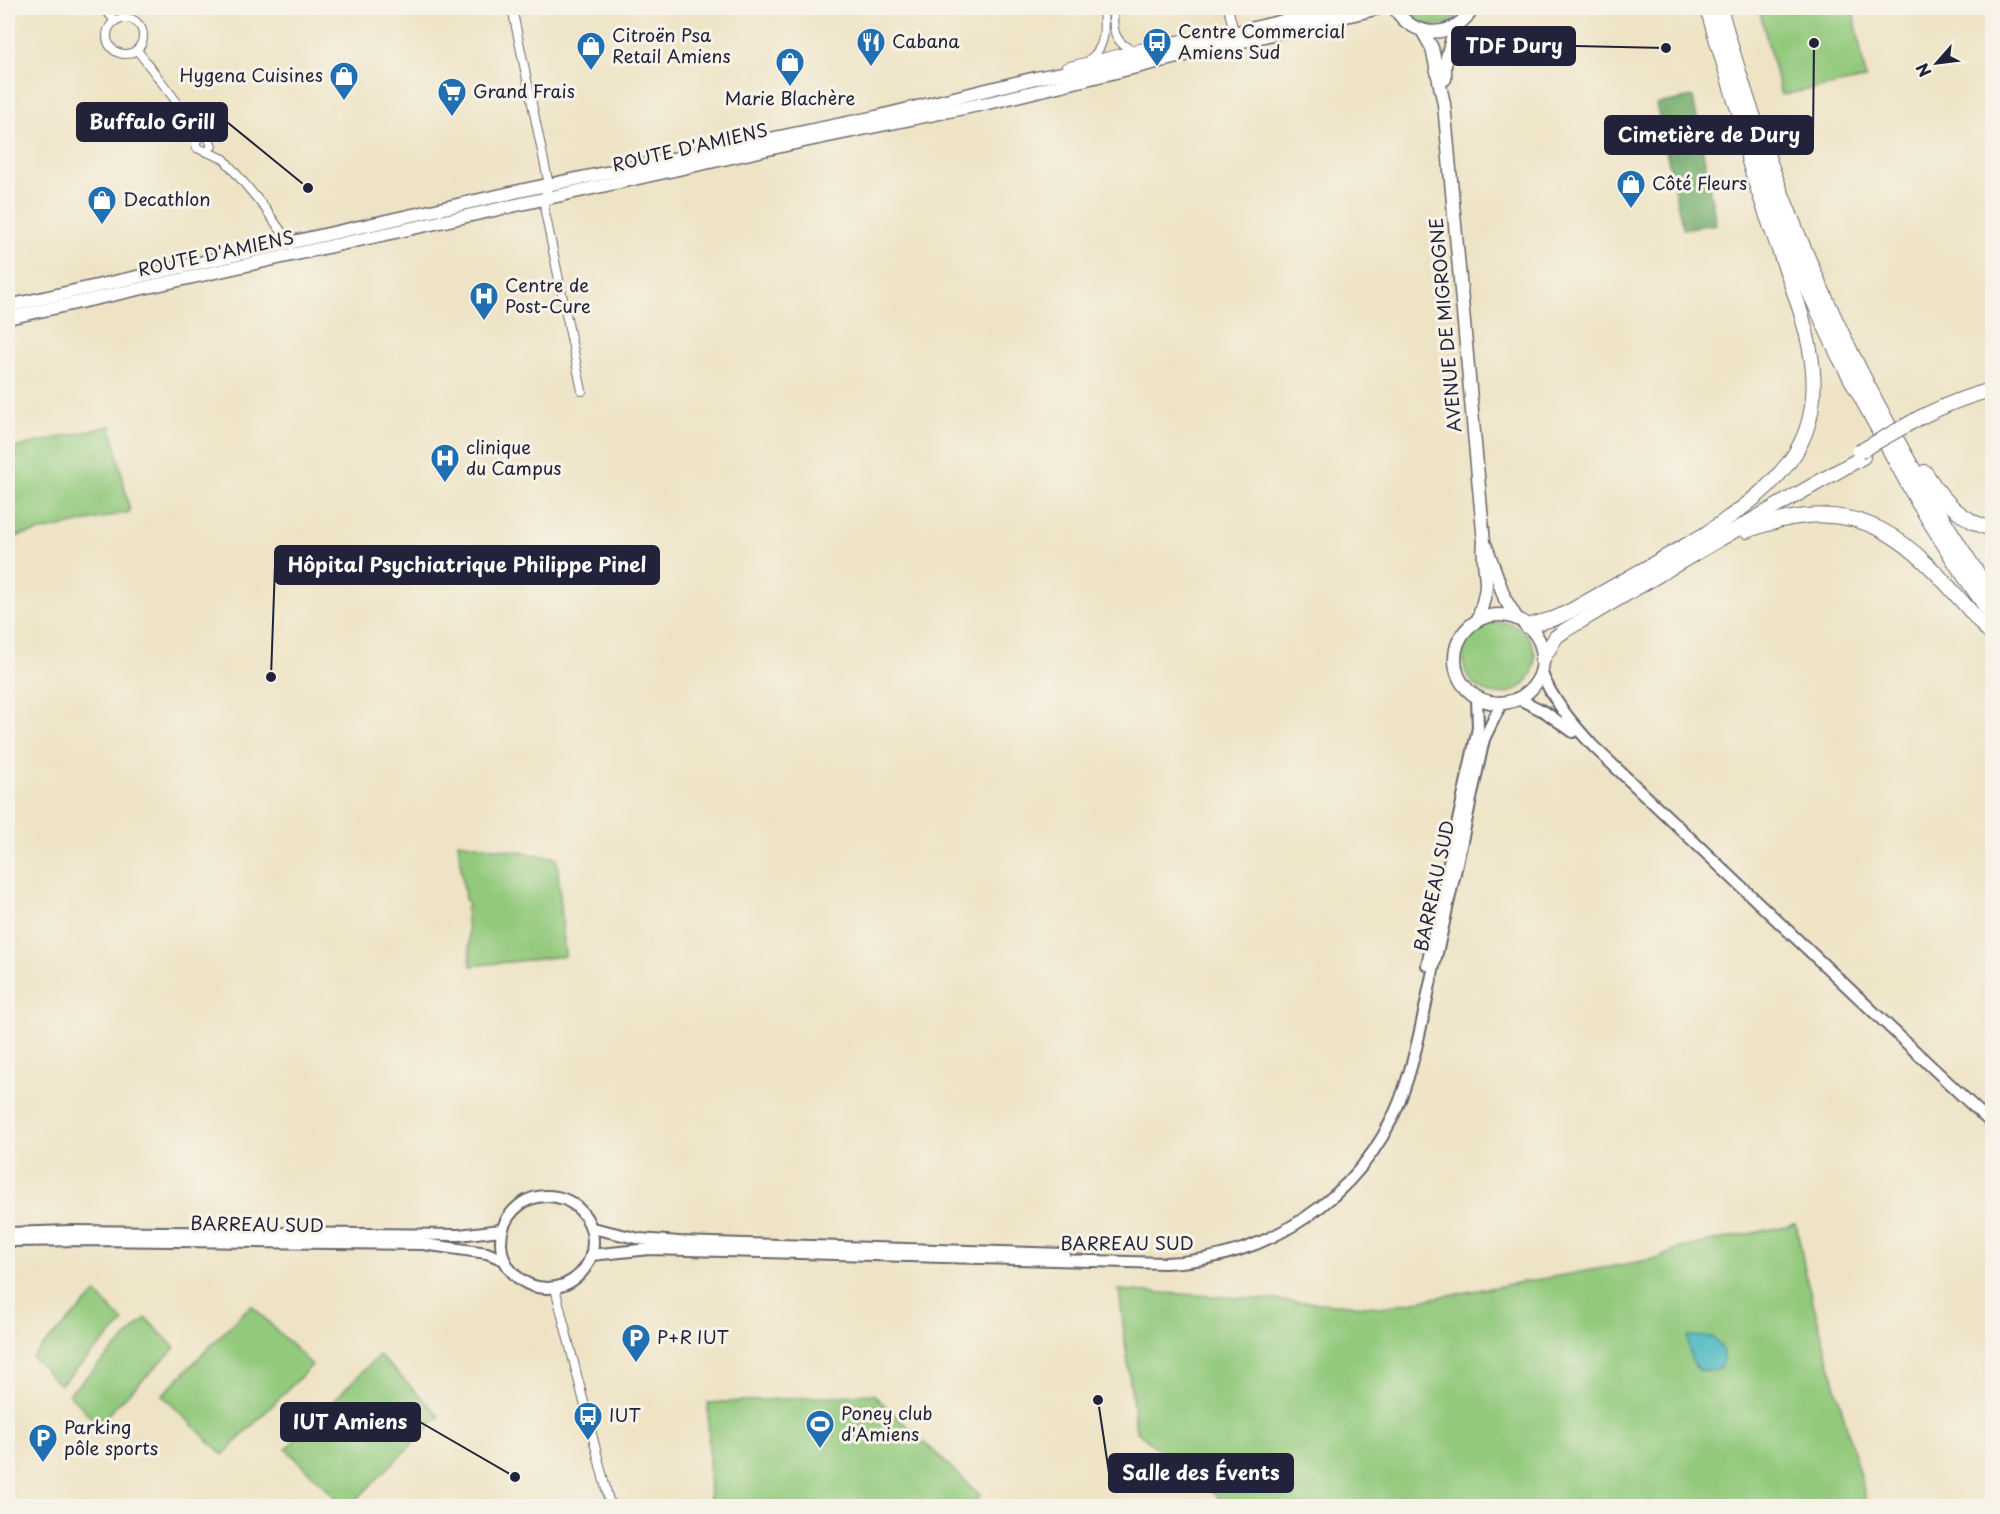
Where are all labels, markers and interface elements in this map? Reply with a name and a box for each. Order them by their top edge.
place label: Centre Commercial Amiens Sud [1178,17,1345,65]
place label: Citroën Psa Retail Amiens [612,21,731,69]
restaurant icon: Cabana [855,26,887,68]
bus stop icon: Centre Commercial Amiens Sud [1141,26,1173,68]
place label: Cabana [892,27,960,54]
callout: TDF Dury [1452,27,1575,65]
shop icon: Citroën Psa Retail Amiens [575,30,607,72]
text: TDF Dury [1465,30,1563,60]
north arrow [1907,33,1967,93]
shop icon: Marie Blachère [774,46,806,88]
text: N [1909,59,1936,82]
shop icon: Hygena Cuisines [328,60,360,102]
place label: Hygena Cuisines [180,61,323,88]
supermarket icon: Grand Frais [436,76,468,118]
place label: Grand Frais [473,77,575,104]
place label: Marie Blachère [725,84,855,111]
callout: Buffalo Grill [77,103,227,141]
text: Buffalo Grill [89,106,215,136]
street label: ROUTE D'AMIENS [609,116,770,178]
callout: Cimetière de Dury [1605,116,1813,154]
text: Cimetière de Dury [1618,119,1800,149]
shop icon: Côté Fleurs [1615,168,1647,210]
place label: Côté Fleurs [1652,169,1747,196]
shop icon: Decathlon [86,184,118,226]
place label: Decathlon [123,185,211,212]
street label: AVENUE DE MIGROGNE [1422,217,1467,434]
street label: ROUTE D'AMIENS [135,223,296,282]
place label: Centre de Post-Cure [505,271,591,319]
hospital icon: Centre de Post-Cure [468,280,500,322]
place label: clinique du Campus [466,433,562,481]
hospital icon: clinique du Campus [429,442,461,484]
callout: Hôpital Psychiatrique Philippe Pinel [275,546,659,584]
text: Hôpital Psychiatrique Philippe Pinel [288,549,646,579]
street label: BARREAU SUD [1406,818,1461,954]
street label: BARREAU SUD [190,1209,324,1238]
street label: BARREAU SUD [1060,1229,1194,1256]
parking icon: P+R IUT [620,1322,652,1364]
place label: P+R IUT [657,1323,730,1350]
place label: Poney club d'Amiens [841,1399,932,1447]
bus stop icon: IUT [572,1400,604,1442]
place label: IUT [609,1401,641,1428]
callout: IUT Amiens [281,1403,420,1441]
text: IUT Amiens [293,1406,408,1436]
sports icon: Poney club d'Amiens [804,1408,836,1450]
place label: Parking pôle sports [64,1413,158,1461]
parking icon: Parking pôle sports [27,1422,59,1464]
callout: Salle des Évents [1109,1454,1293,1492]
text: Salle des Évents [1122,1457,1280,1487]

